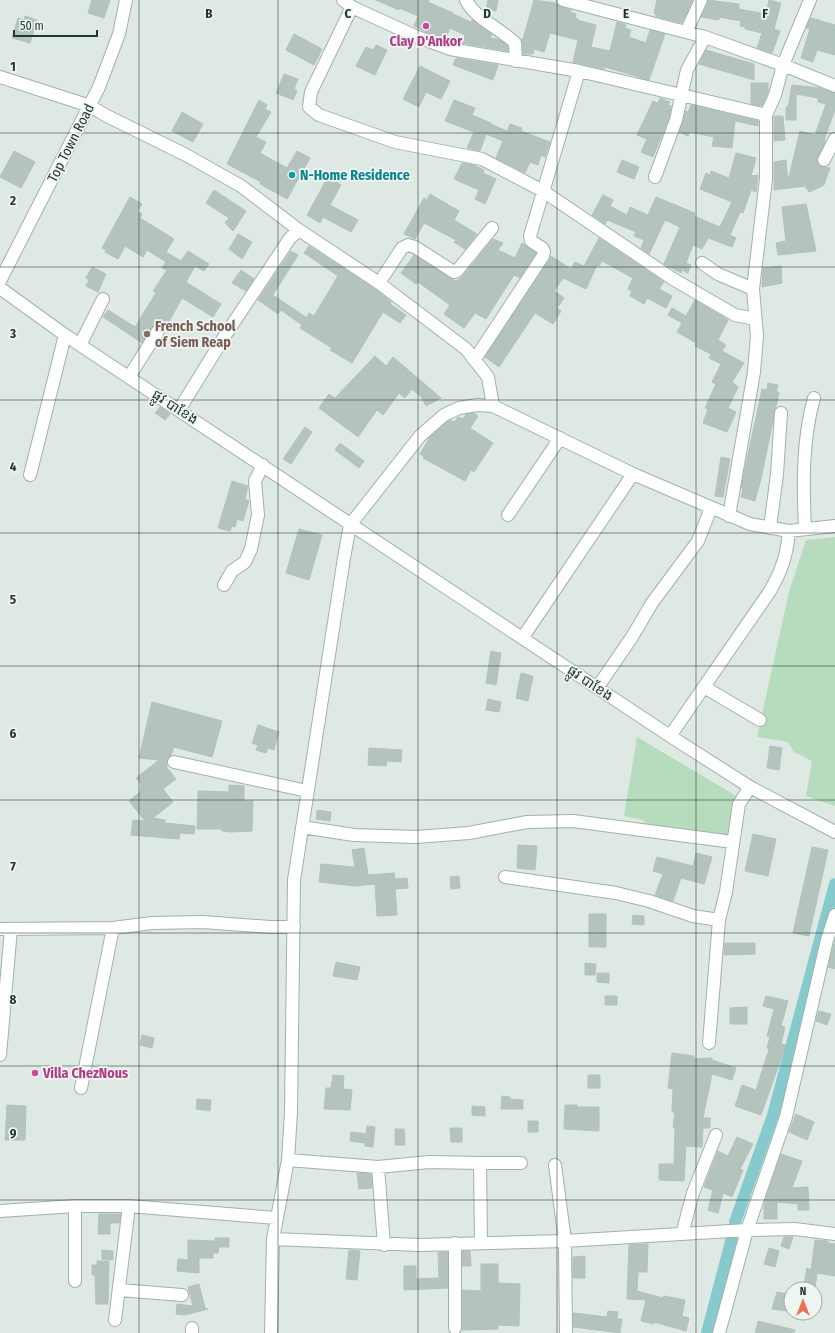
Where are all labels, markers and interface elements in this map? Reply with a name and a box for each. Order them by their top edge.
text: B [205,6,213,21]
text: C [345,6,352,21]
text: D [483,6,491,21]
text: E [623,6,629,21]
text: F [762,6,768,21]
scale bar [14,12,97,38]
text: 50 m [20,19,44,33]
marker: Clay D'Ankor [421,21,431,31]
place label: Clay D'Ankor [390,33,463,50]
text: 1 [10,59,16,74]
street label: Top Town Road [44,101,98,185]
place label: N-Home Residence [300,167,410,184]
marker: N-Home Residence [287,170,297,180]
text: 2 [9,193,16,208]
place label: French School of Siem Reap [155,318,236,351]
text: 3 [9,326,16,341]
marker: French School of Siem Reap [142,329,152,339]
street label: ផ្លូវ បាខែង [147,386,201,431]
text: 4 [10,459,17,474]
text: 5 [10,592,16,607]
street label: ផ្លូវ បាខែង [562,662,616,707]
text: 6 [10,726,17,741]
text: 7 [10,859,16,874]
text: 8 [10,992,17,1007]
place label: Villa ChezNous [42,1065,128,1082]
marker: Villa ChezNous [30,1068,40,1078]
text: 9 [10,1126,17,1141]
north arrow [783,1281,823,1321]
text: N [800,1285,806,1298]

